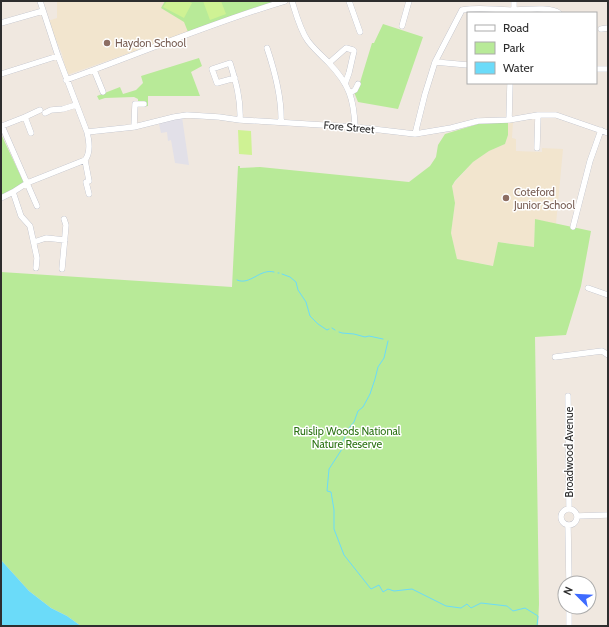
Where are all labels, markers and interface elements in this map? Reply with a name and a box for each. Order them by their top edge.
legend [467,12,597,84]
text: Road [503,20,529,35]
place label: Haydon School [115,36,186,50]
marker: Haydon School [102,38,112,48]
text: Park [503,40,525,55]
text: Water [503,60,534,75]
street label: Fore Street [323,118,375,136]
place label: Coteford Junior School [513,185,575,212]
marker: Coteford Junior School [501,193,511,203]
street label: Broadwood Avenue [562,406,576,497]
park label: Ruislip Woods National Nature Reserve [294,424,401,451]
north arrow [557,575,597,615]
text: N [560,585,576,597]

